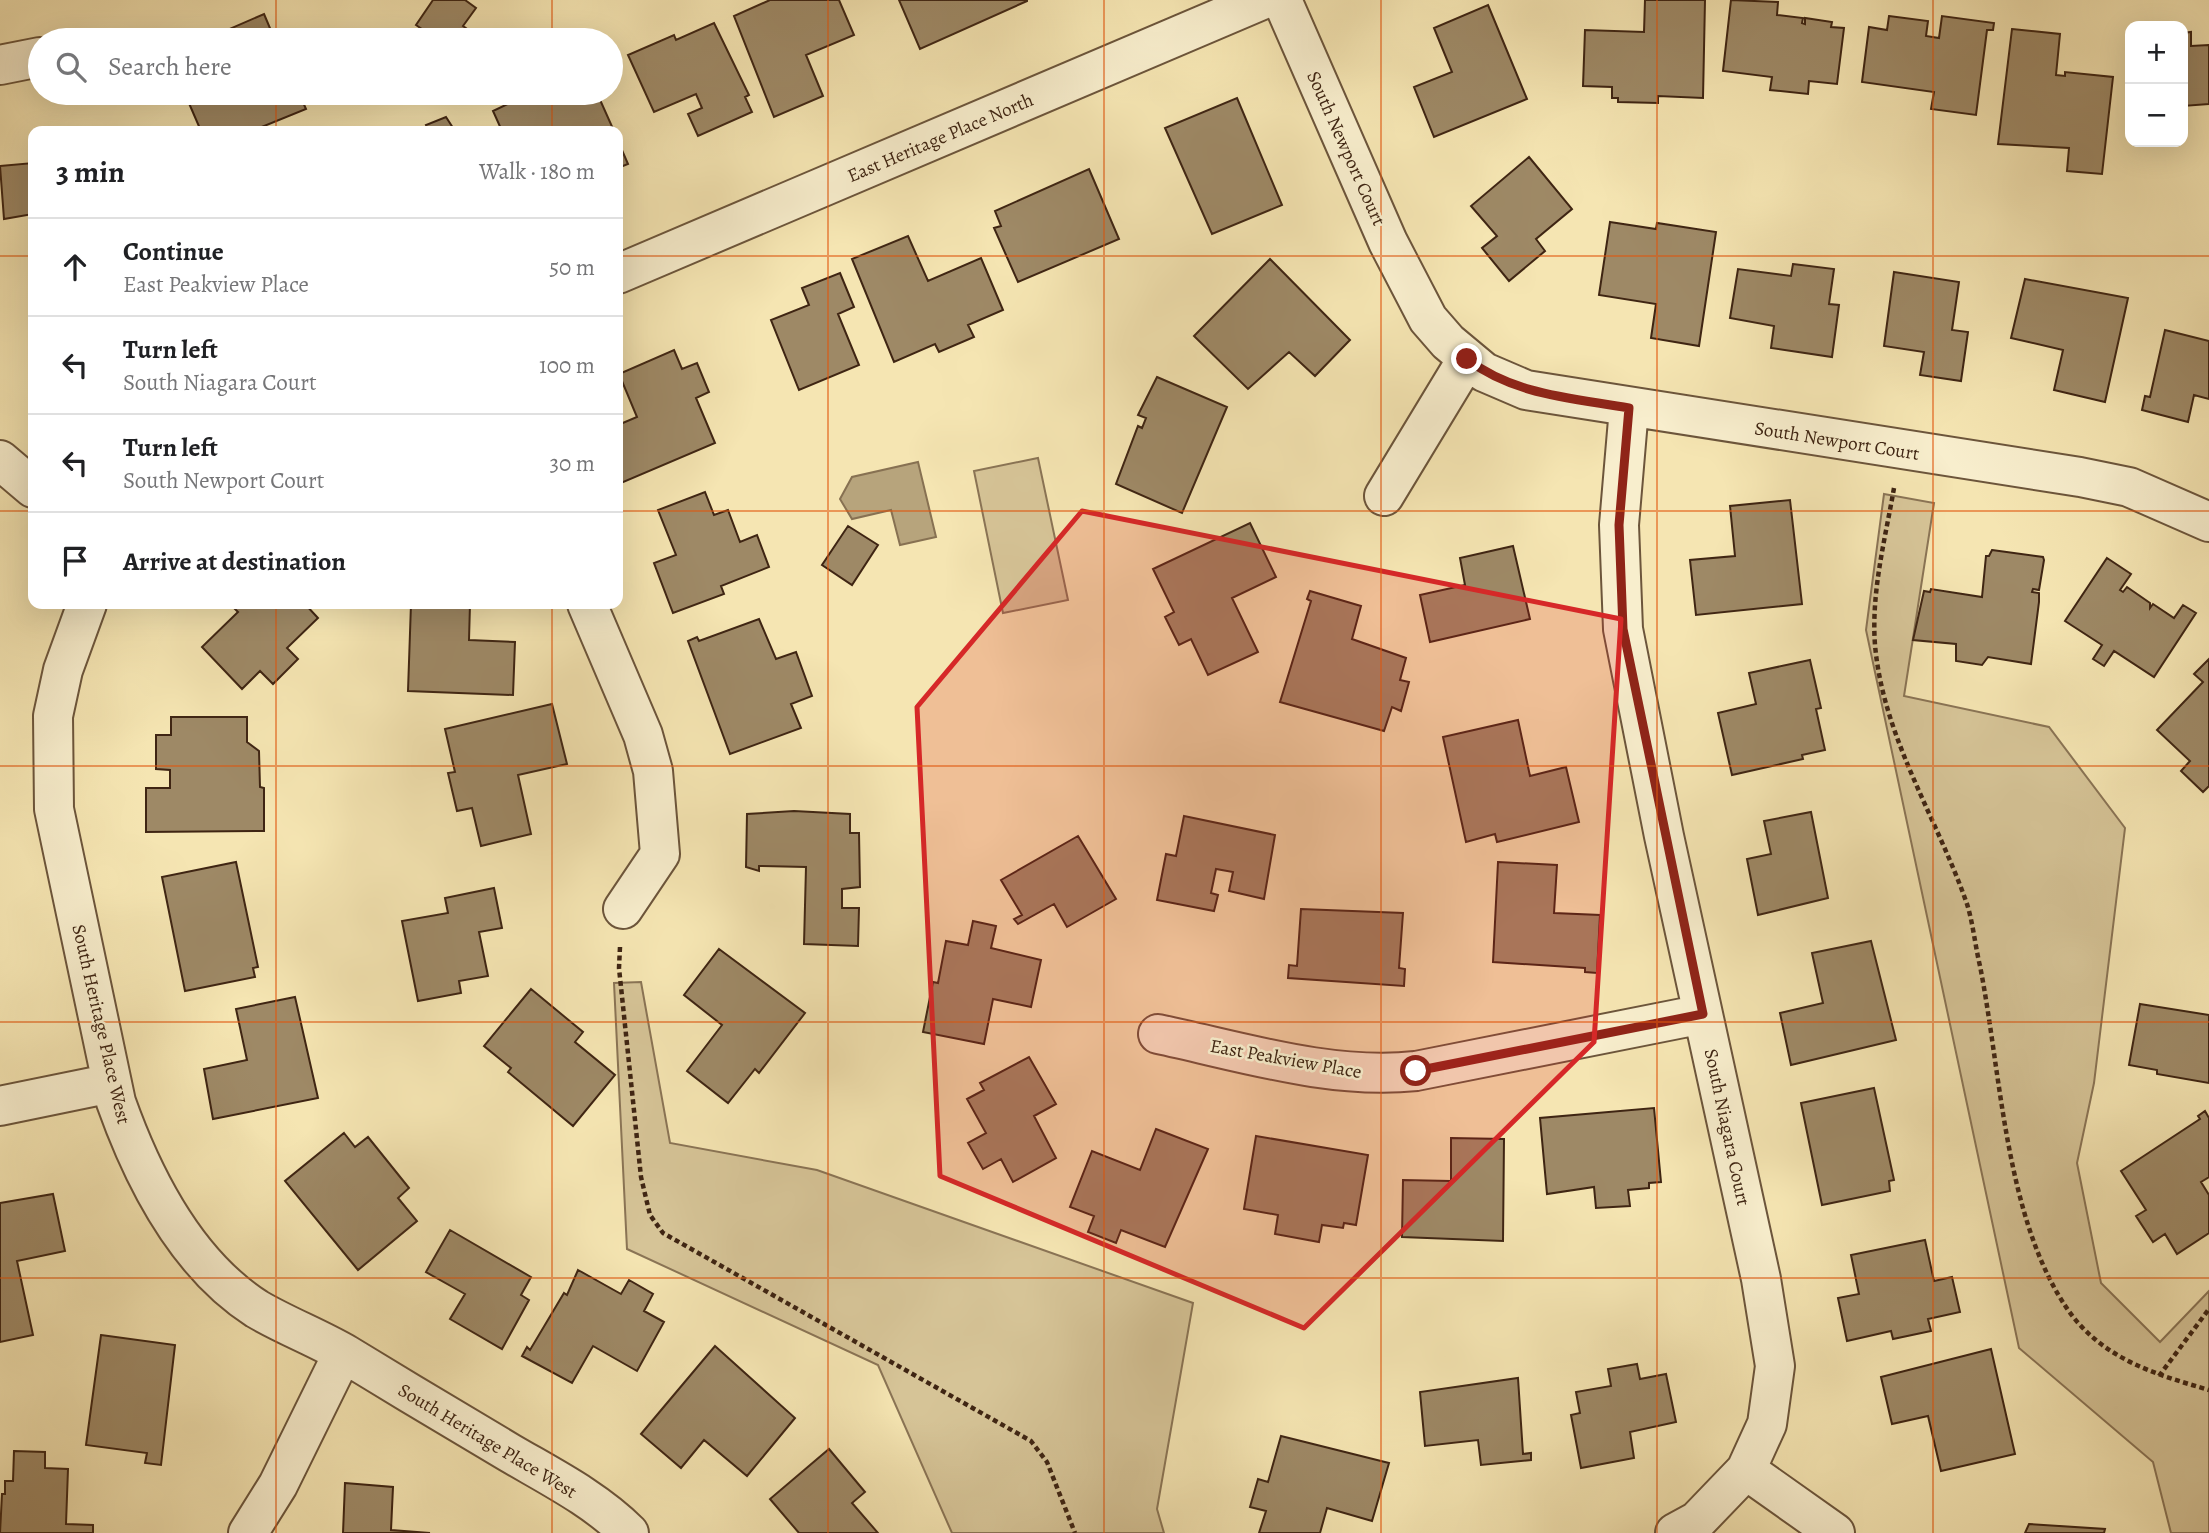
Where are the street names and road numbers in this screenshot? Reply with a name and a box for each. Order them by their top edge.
street label: South Newport Court [1300,67,1392,230]
street label: East Heritage Place North [843,87,1037,189]
street label: South Newport Court [1753,415,1921,467]
street label: South Heritage Place West [65,922,137,1127]
street label: East Peakview Place [1208,1033,1364,1085]
street label: South Niagara Court [1698,1046,1756,1208]
street label: South Heritage Place West [393,1377,582,1505]

